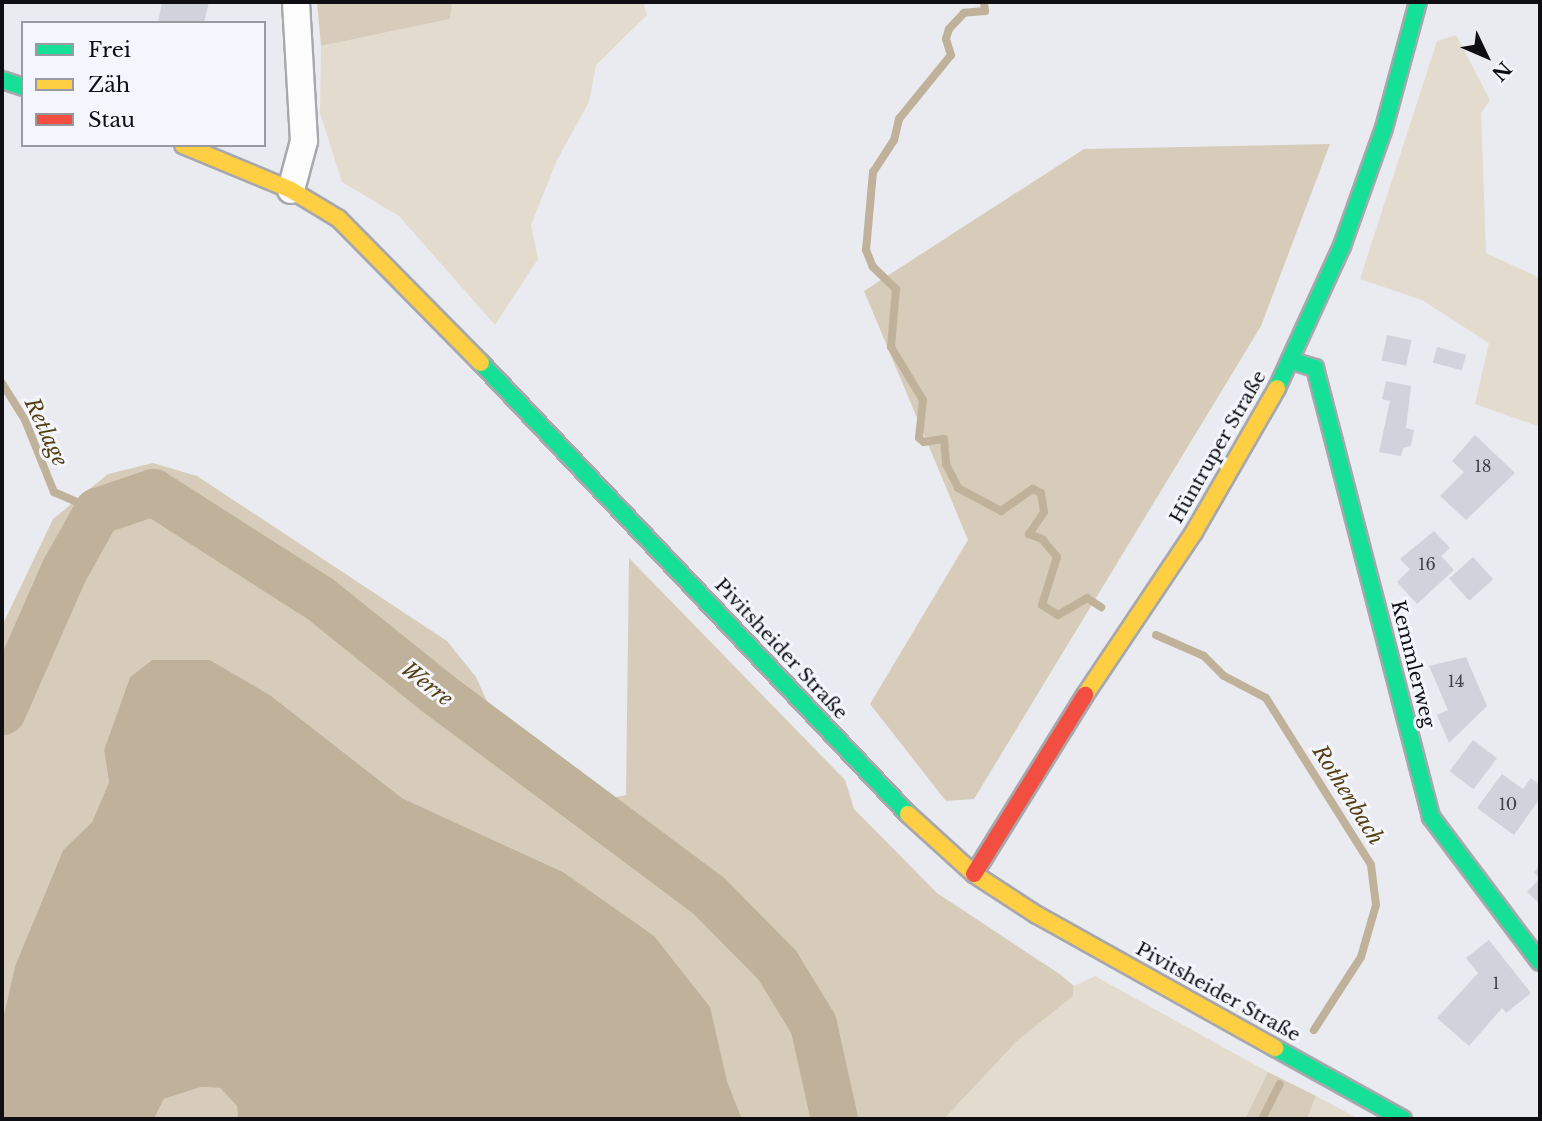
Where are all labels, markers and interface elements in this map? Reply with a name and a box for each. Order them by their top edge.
legend [21,21,266,147]
north arrow [1451,21,1521,91]
text: Frei [88,37,131,63]
text: N [1487,57,1516,85]
text: Zäh [88,72,130,98]
text: Stau [88,107,135,133]
street label: Hüntruper Straße [1165,366,1271,528]
water label: Retlage [19,394,73,470]
house number: 18 [1475,456,1491,476]
house number: 16 [1418,554,1436,574]
street label: Pivitsheider Straße [710,574,852,724]
street label: Kemmlerweg [1386,598,1440,730]
water label: Werre [397,656,457,712]
house number: 14 [1448,671,1464,691]
water label: Rothenbach [1307,740,1389,850]
house number: 10 [1499,794,1517,814]
street label: Pivitsheider Straße [1132,937,1304,1047]
house number: 1 [1492,973,1500,993]

